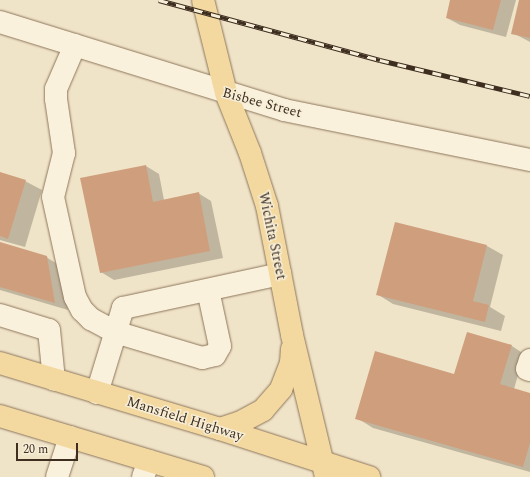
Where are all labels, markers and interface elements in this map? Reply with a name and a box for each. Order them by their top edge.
street label: Bisbee Street [221,84,303,122]
street label: Wichita Street [255,191,289,281]
street label: Mansfield Highway [125,393,245,445]
scale bar [18,435,80,461]
text: 20 m [23,440,48,459]

